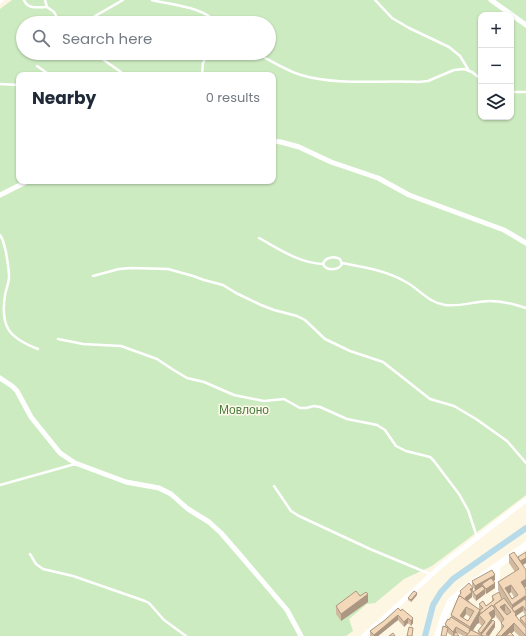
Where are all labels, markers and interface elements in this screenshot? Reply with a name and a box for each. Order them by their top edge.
map controls [478,12,514,120]
button: + [478,12,514,48]
search box [16,16,276,60]
icon: search [30,27,52,49]
text: Search here [62,28,152,49]
button: − [478,48,514,84]
button: layers [478,84,514,120]
text: Nearby [32,86,96,110]
text: 0 results [206,88,260,107]
park label: Мовлоно [219,401,269,418]

